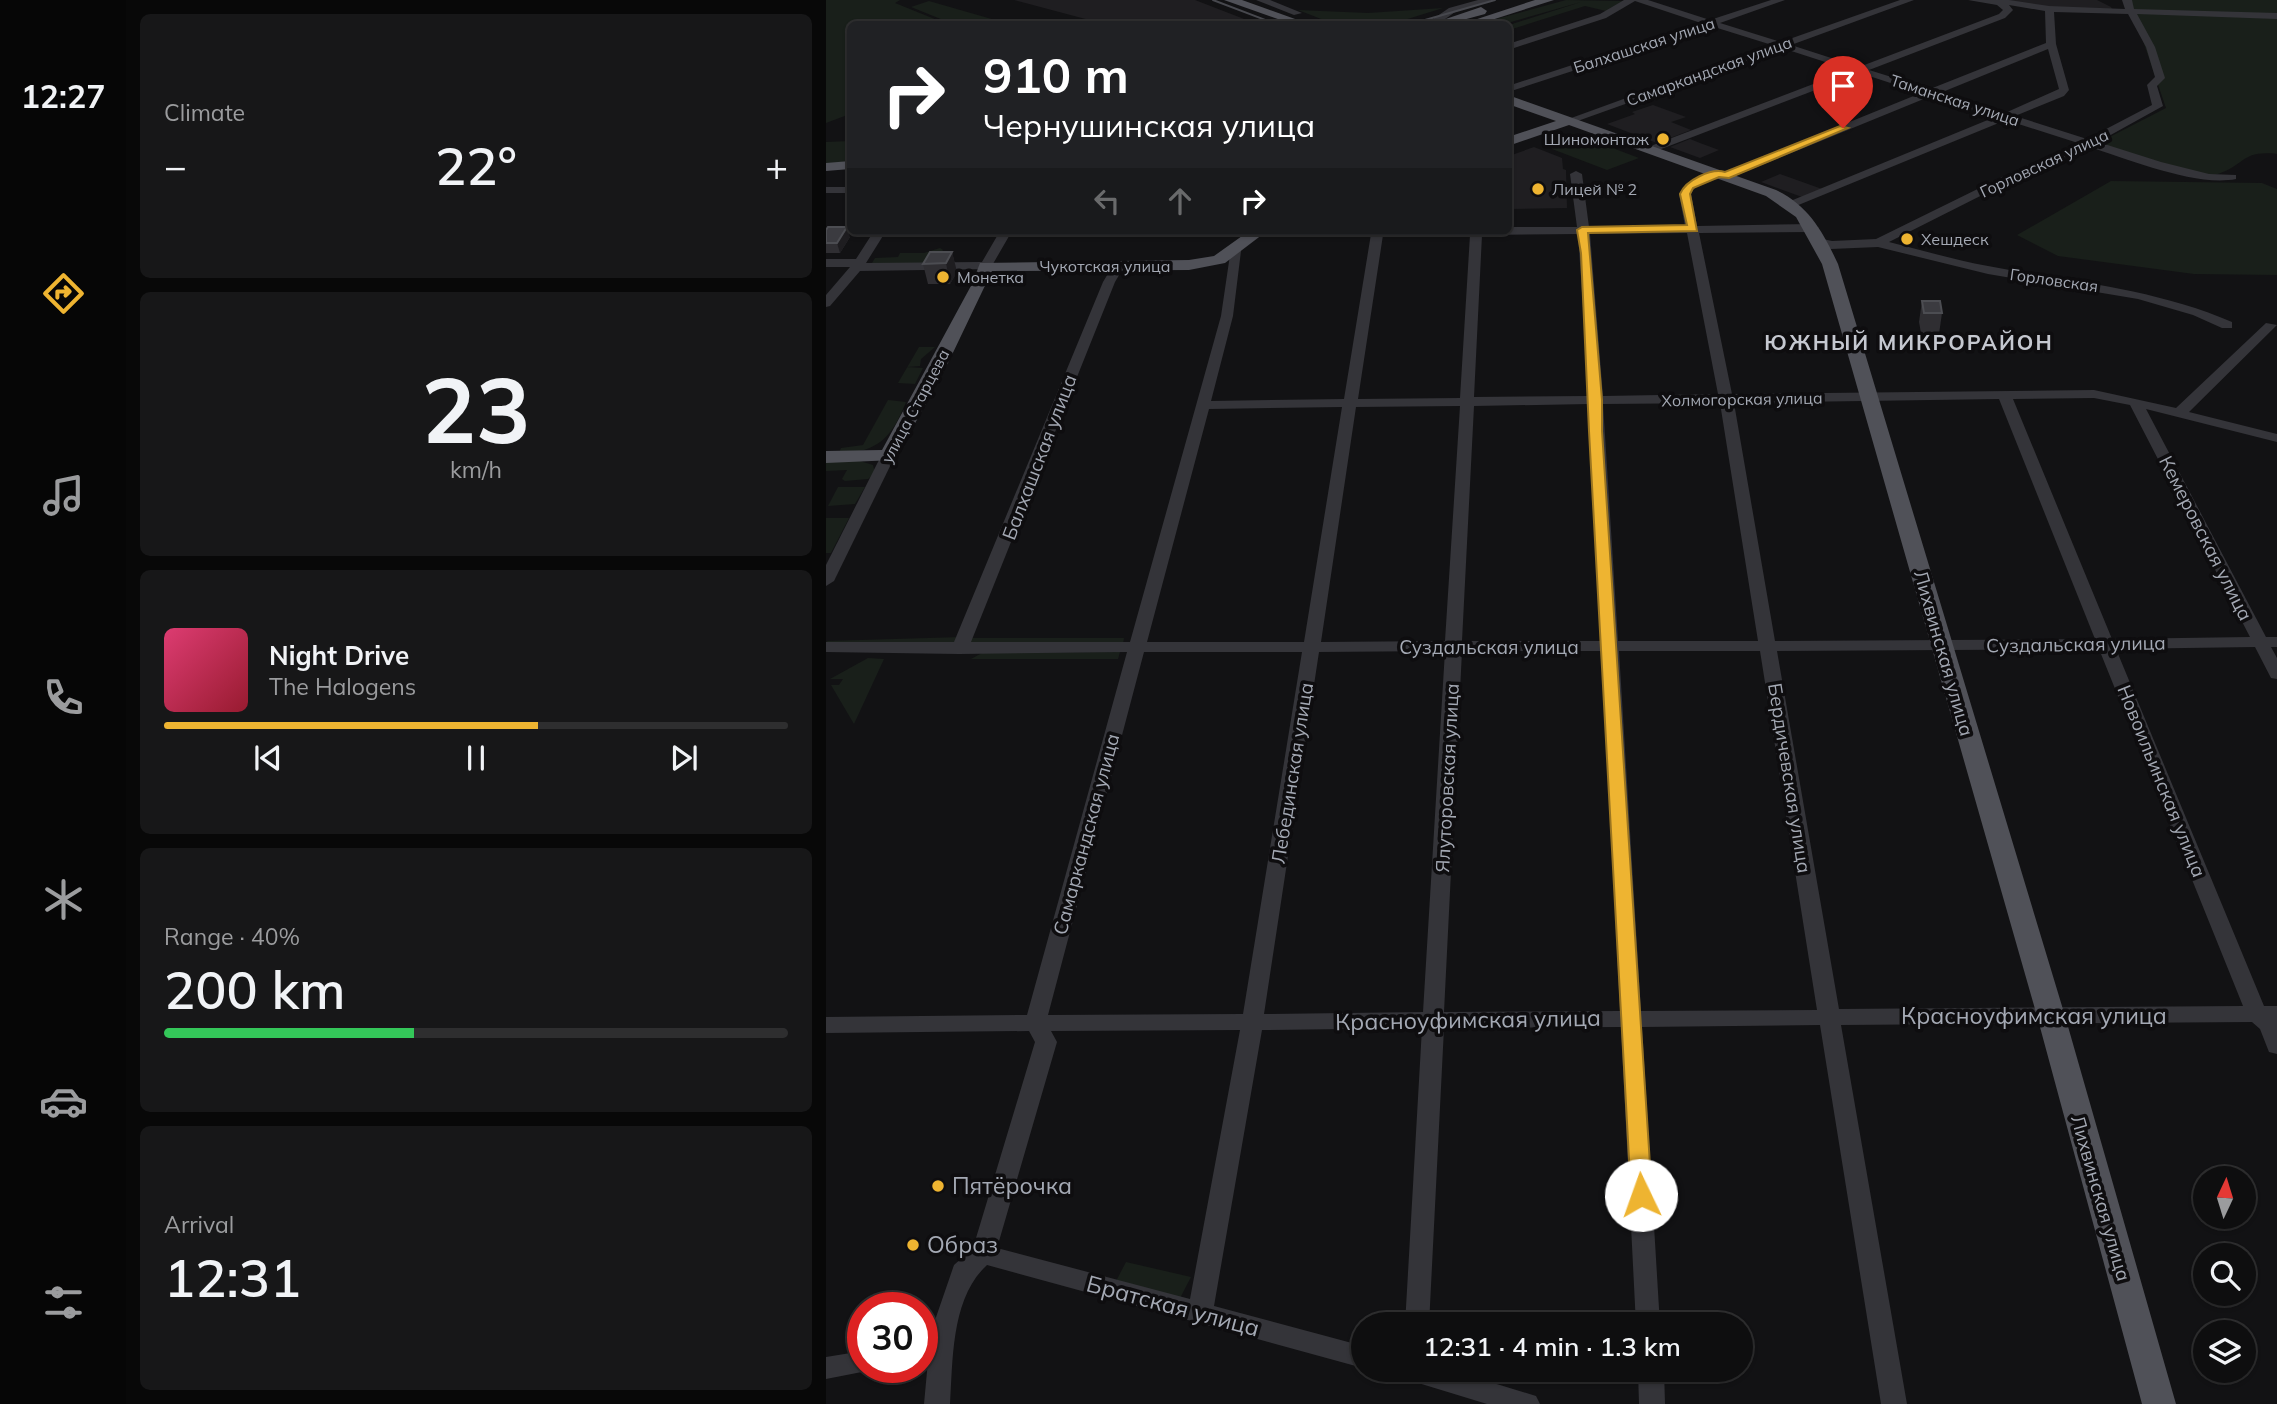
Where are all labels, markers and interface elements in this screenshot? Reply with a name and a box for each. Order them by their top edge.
street label: Балхашская улица [1571,13,1717,77]
street label: Самаркандская улица [1624,32,1794,110]
text: 910 m [983,44,1129,105]
icon: right [868,49,959,140]
pin [1813,56,1873,128]
icon: arrive [1824,67,1862,105]
street label: Таманская улица [1888,70,2022,130]
text: 12:27 [21,76,105,116]
text: Climate [164,98,245,127]
text: Чернушинская улица [983,105,1315,145]
street label: Горловская улица [1977,124,2111,202]
place label: Шинoмонтаж [1544,129,1649,149]
marker: Шинoмонтаж [1655,131,1671,147]
text: 22° [435,133,517,198]
text: − [164,142,187,190]
text: + [765,142,788,190]
place label: Лицей № 2 [1552,179,1637,199]
marker: Лицей № 2 [1530,181,1546,197]
icon: left [1088,182,1126,220]
icon: ahead [1161,182,1199,220]
icon: right [1234,182,1272,220]
place label: Хешдеск [1921,229,1989,249]
marker: Хешдеск [1899,231,1915,247]
street label: Чукотская улица [1040,256,1170,276]
street label: Горловская [2009,264,2099,296]
place label: Монетка [957,267,1024,287]
icon: directions [39,269,88,318]
marker: Монетка [935,269,951,285]
district label: ЮЖНЫЙ МИКРОРАЙОН [1764,329,2054,355]
street label: улица Старцева [877,346,953,466]
text: 23 [421,352,531,466]
street label: Балхашская улица [996,371,1082,543]
street label: Холмогорская улица [1661,388,1823,410]
street label: Кемеровская улица [2154,452,2258,624]
text: km/h [450,455,502,484]
icon: music [39,471,88,520]
street label: Лихвинская улица [1909,567,1979,739]
street label: Суздальская улица [1986,630,2166,658]
street label: Суздальская улица [1399,635,1579,659]
text: Night Drive [269,639,409,672]
text: The Halogens [269,672,416,701]
icon: phone [39,673,88,722]
street label: Лебединская улица [1266,681,1318,865]
street label: Бердичевская улица [1763,681,1817,875]
street label: Новоильинская улица [2112,681,2212,881]
street label: Ялуторовская улица [1430,683,1464,873]
street label: Самаркандская улица [1048,731,1124,937]
icon: previous [249,739,287,777]
icon: pause [457,739,495,777]
icon: next [665,739,703,777]
icon: climate [39,875,88,924]
text: Range · 40% [164,922,300,951]
text: 200 km [164,957,345,1022]
street label: Красноуфимская улица [1901,1001,2167,1030]
street label: Красноуфимская улица [1335,1003,1601,1036]
icon: car [39,1077,88,1126]
street label: Лихвинская улица [2066,1112,2136,1284]
position arrow [1604,1158,1678,1232]
north arrow [2193,1166,2256,1228]
map controls [2193,1166,2256,1383]
place label: Пятёрочка [952,1171,1072,1200]
marker: Пятёрочка [930,1178,946,1194]
text: Arrival [164,1210,234,1239]
place label: Образ [927,1230,998,1259]
marker: Образ [905,1237,921,1253]
button: search [2193,1243,2256,1306]
text: 12:31 [164,1245,301,1310]
street label: Братская улица [1084,1269,1263,1343]
icon: filters [39,1278,88,1327]
speed limit sign: 30 [847,1292,938,1383]
button: layers [2193,1320,2256,1383]
text: 12:31 · 4 min · 1.3 km [1423,1330,1681,1363]

